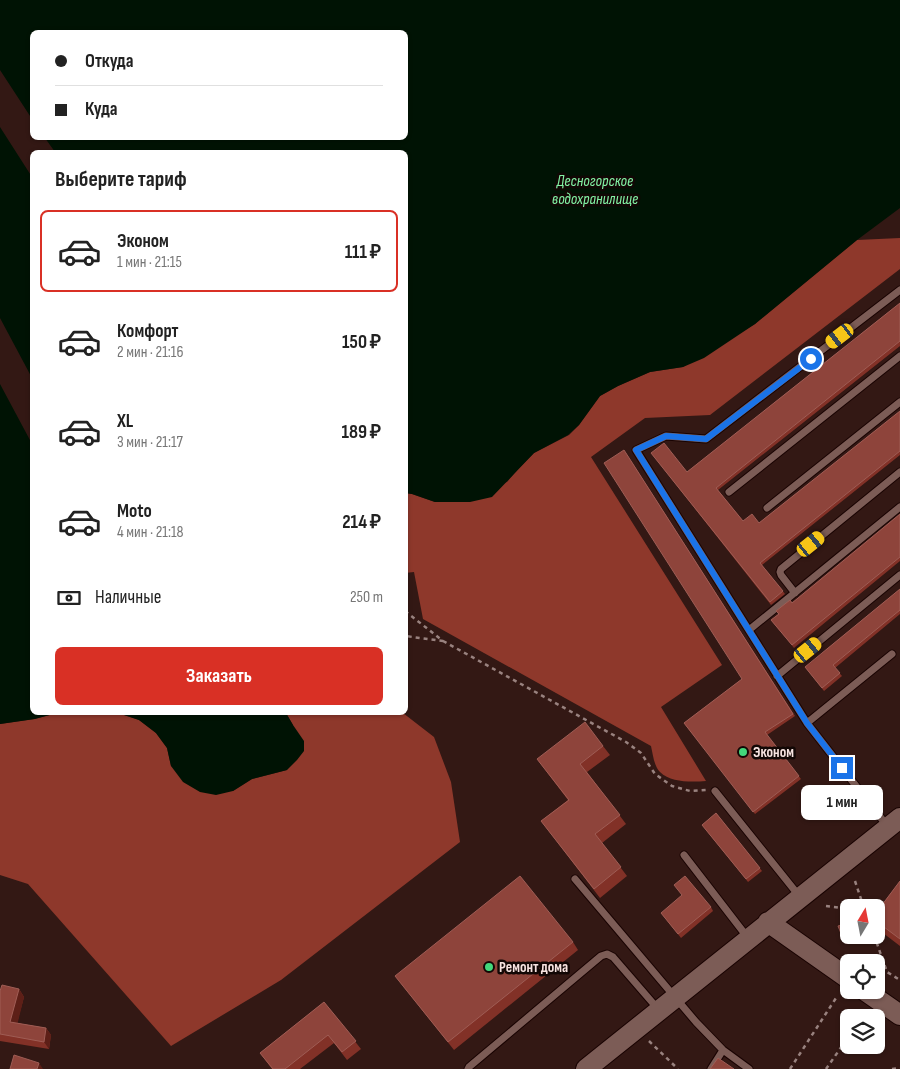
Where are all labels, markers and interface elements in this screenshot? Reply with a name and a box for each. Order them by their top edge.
text: Откуда [85,50,134,73]
text: Куда [85,98,118,121]
text: Выберите тариф [55,166,187,193]
water label: Десногорское водохранилище [552,172,638,209]
icon: car [57,229,102,274]
text: Эконом [117,230,169,253]
text: 111 ₽ [345,241,381,264]
text: 1 мин · 21:15 [117,253,182,272]
icon: car [57,319,102,364]
text: Комфорт [117,320,179,343]
car [823,321,856,351]
text: 150 ₽ [342,331,381,354]
text: 2 мин · 21:16 [117,343,183,362]
route start [800,348,822,370]
icon: car [57,409,102,454]
text: XL [117,410,133,433]
text: 189 ₽ [342,421,381,444]
text: 3 мин · 21:17 [117,433,183,452]
icon: car [57,499,102,544]
text: Moto [117,500,152,523]
text: 214 ₽ [342,511,381,534]
text: 4 мин · 21:18 [117,523,184,542]
car [794,529,827,559]
icon: cash [55,584,83,612]
text: Наличные [95,586,161,609]
text: 250 m [350,588,383,607]
car [791,635,824,665]
button: Заказать [55,647,383,705]
place label: Эконом [753,743,794,762]
marker: Эконом [737,746,749,758]
route end [831,757,853,779]
callout: 1 мин [801,786,883,820]
text: 1 мин [826,793,858,812]
north arrow [840,899,885,944]
map controls [840,899,885,1054]
button: locate [840,954,885,999]
place label: Ремонт дома [499,958,568,977]
marker: Ремонт дома [483,961,495,973]
button: layers [840,1009,885,1054]

